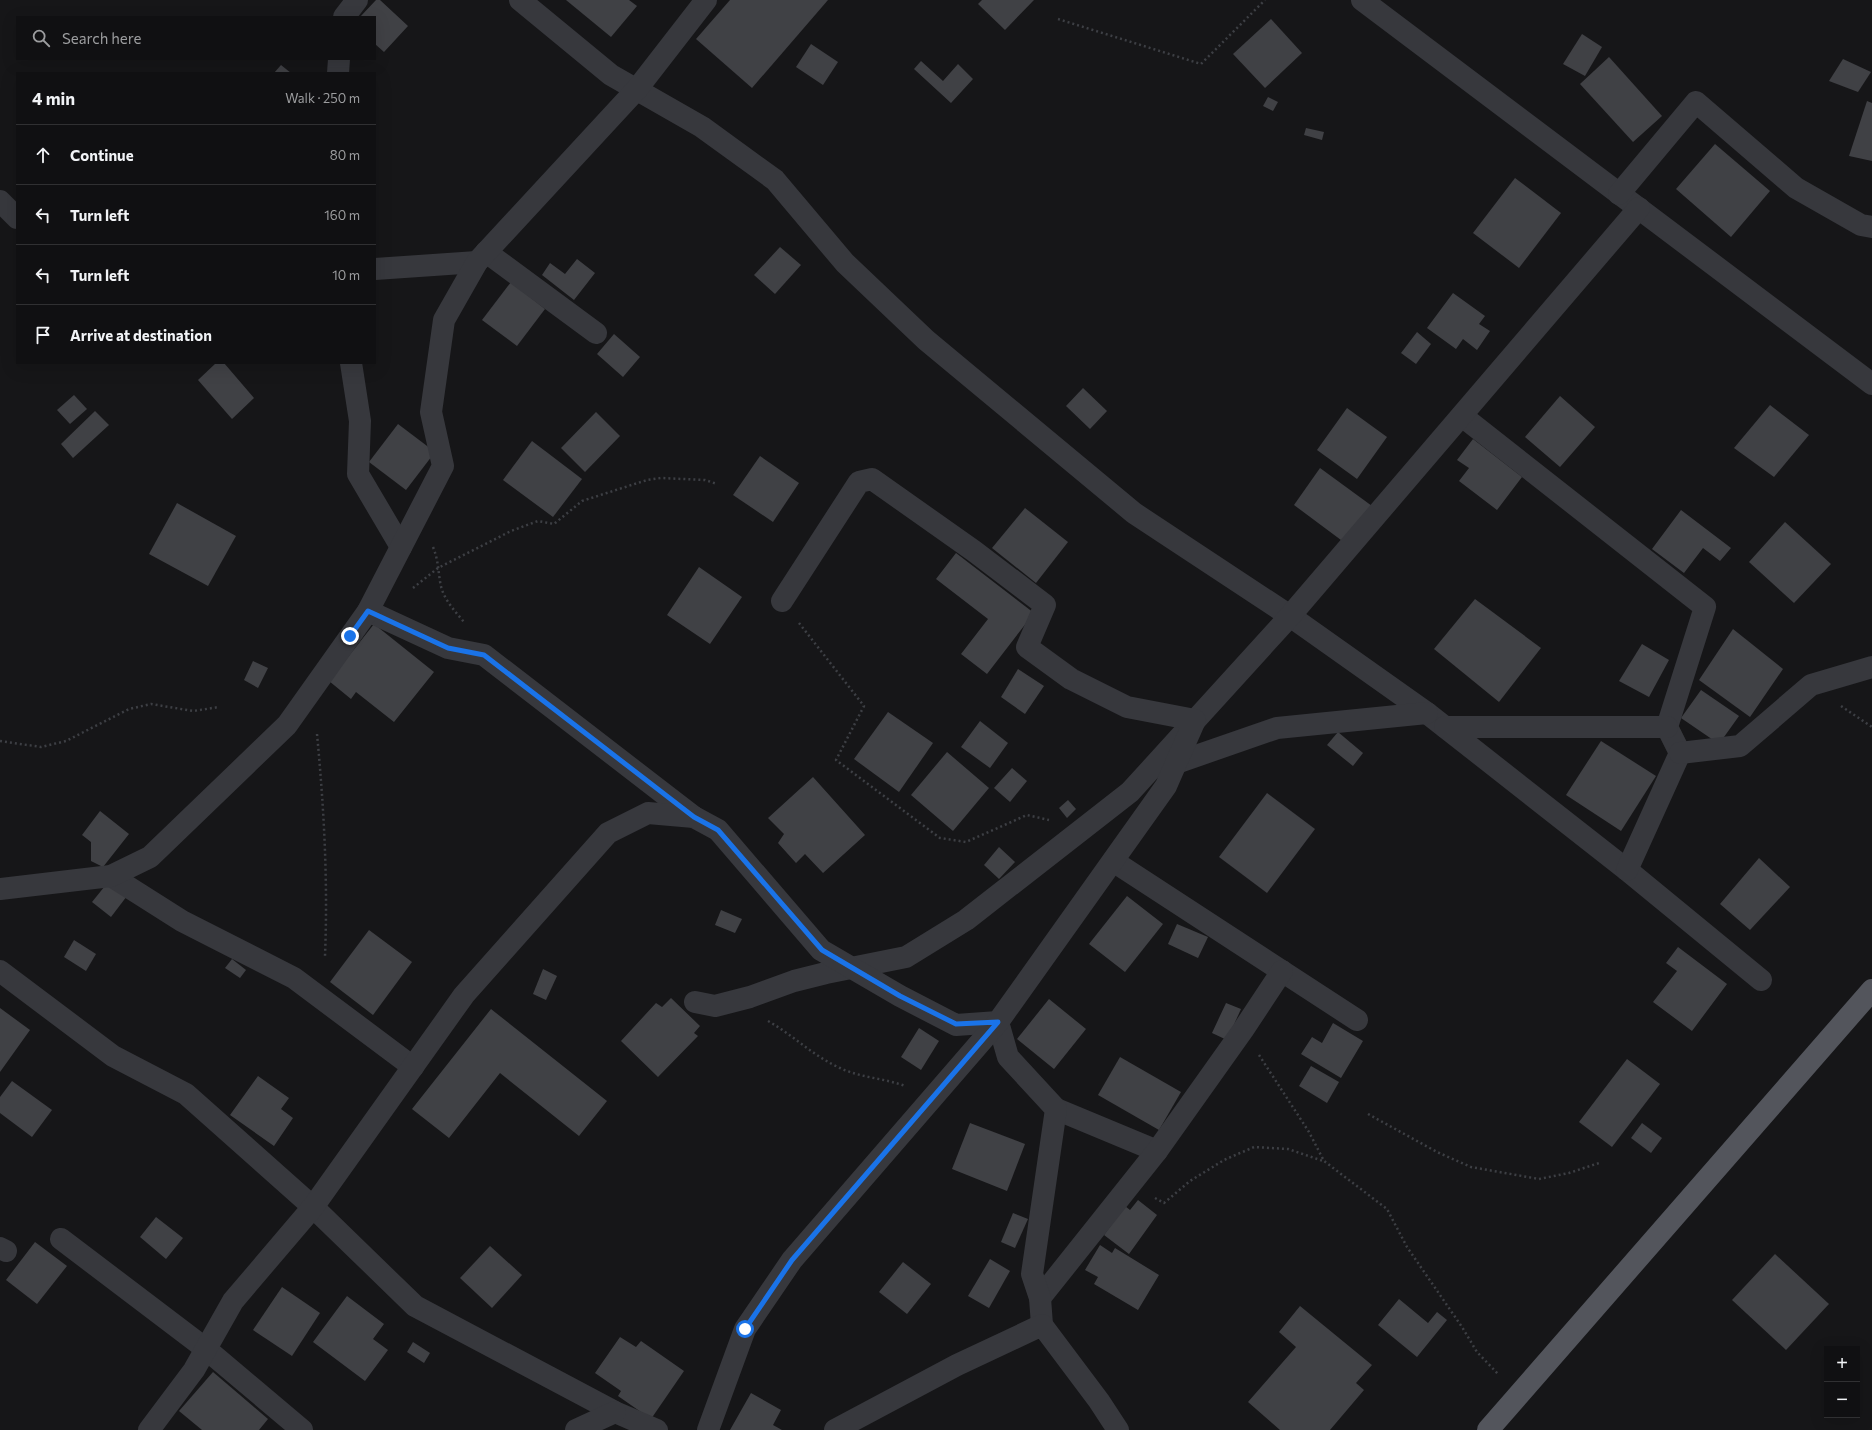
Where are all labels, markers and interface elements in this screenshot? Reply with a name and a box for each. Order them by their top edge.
search box [16,16,376,60]
icon: search [30,27,52,49]
text: Search here [62,29,141,47]
text: 4 min [32,88,75,109]
text: Walk · 250 m [285,90,360,106]
icon: ahead [32,144,54,166]
text: Continue [70,146,134,164]
text: 80 m [330,147,360,163]
icon: left [32,204,54,226]
text: Turn left [70,206,129,224]
text: 160 m [324,207,360,223]
icon: left [32,264,54,286]
text: Turn left [70,266,129,284]
text: 10 m [332,267,360,283]
icon: arrive [32,324,54,346]
text: Arrive at destination [70,326,212,344]
route end [341,627,359,645]
route start [736,1320,754,1338]
map controls [1824,1346,1860,1418]
button: + [1824,1346,1860,1382]
button: − [1824,1382,1860,1418]

